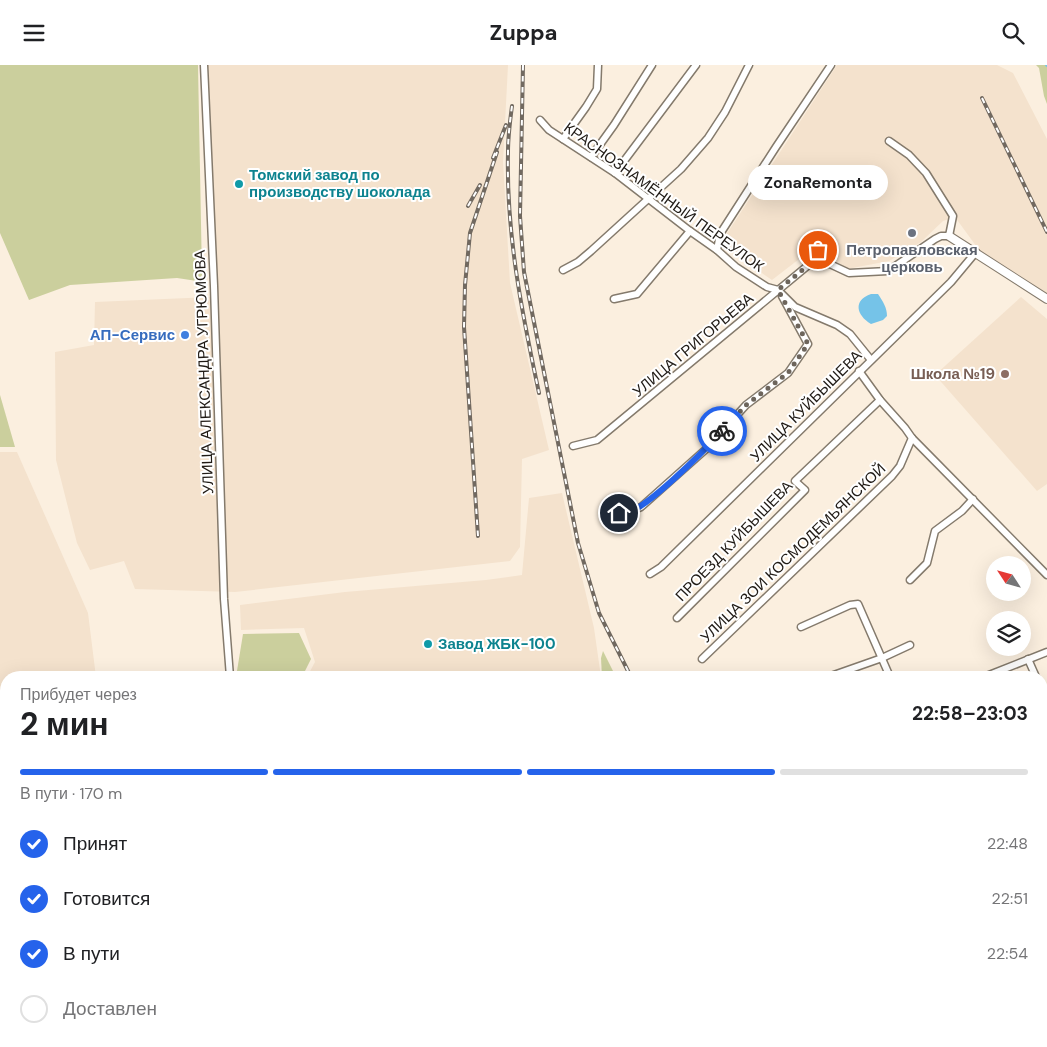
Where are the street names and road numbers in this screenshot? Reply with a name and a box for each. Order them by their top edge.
street label: КРАСНОЗНАМЁННЫЙ ПЕРЕУЛОК [560,118,768,277]
street label: УЛИЦА АЛЕКСАНДРА УГРЮМОВА [190,249,218,495]
street label: УЛИЦА ГРИГОРЬЕВА [628,288,758,402]
street label: УЛИЦА КУЙБЫШЕВА [746,346,866,466]
street label: УЛИЦА ЗОИ КОСМОДЕМЬЯНСКОЙ [696,459,890,647]
street label: ПРОЕЗД КУЙБЫШЕВА [671,476,797,606]

